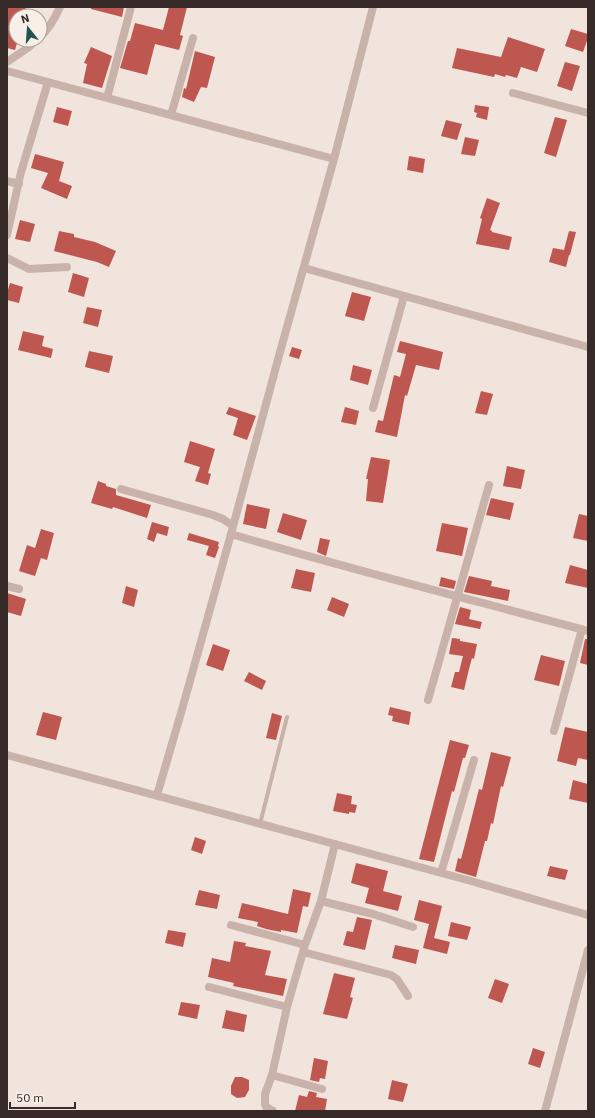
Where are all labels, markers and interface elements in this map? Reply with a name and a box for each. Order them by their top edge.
north arrow [8,8,48,48]
text: N [19,11,31,26]
scale bar [10,1084,75,1110]
text: 50 m [16,1090,44,1105]

